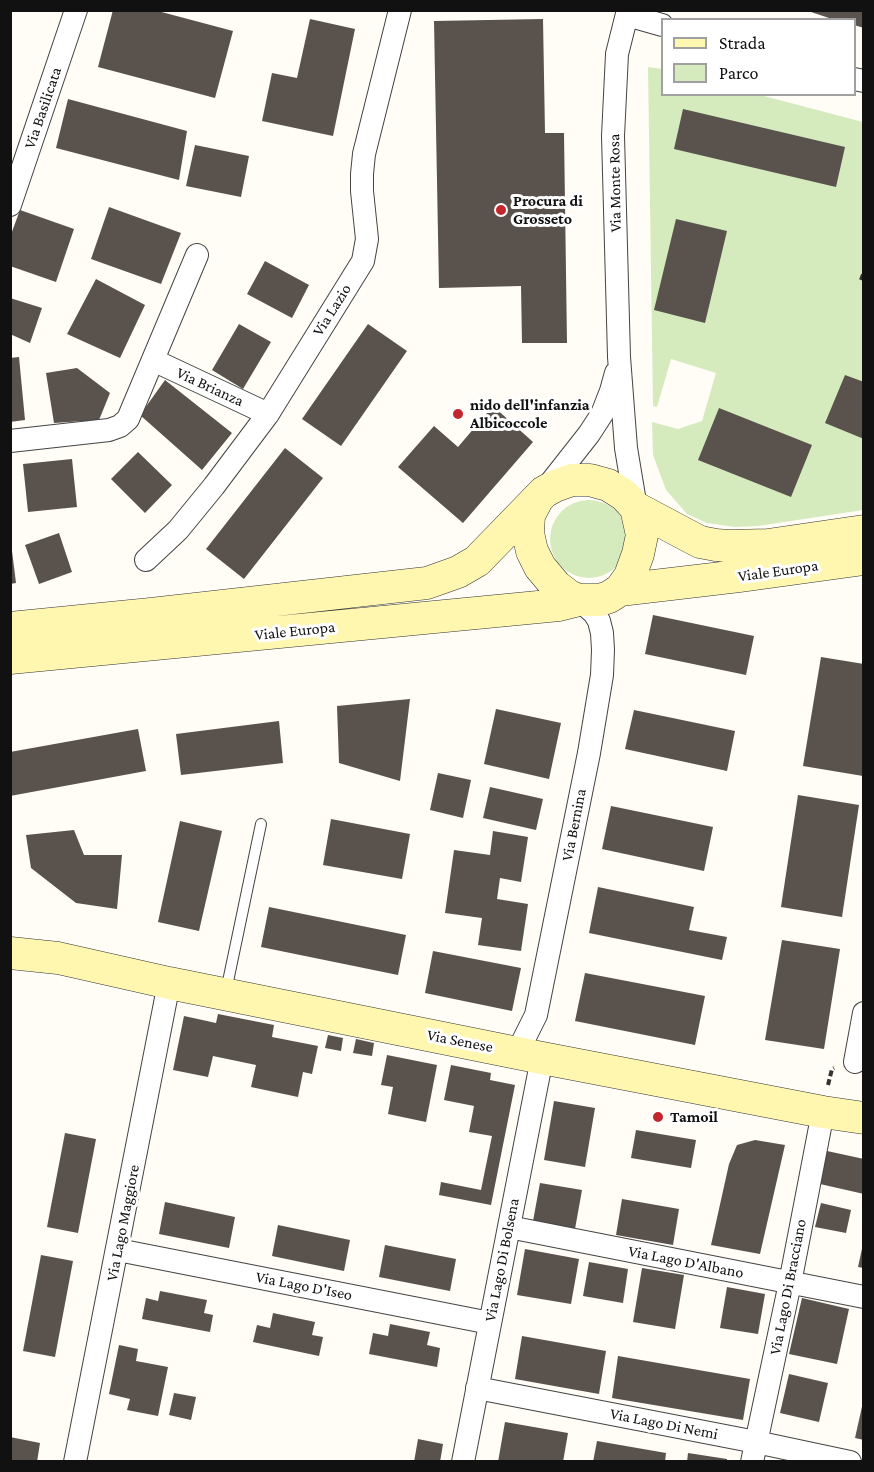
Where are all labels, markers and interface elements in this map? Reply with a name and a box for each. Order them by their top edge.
legend [661,18,856,96]
text: Strada [719,33,766,53]
text: Parco [719,63,758,83]
street label: Via Basilicata [20,65,66,151]
street label: Via Monte Rosa [605,133,625,233]
place label: Procura di Grosseto [513,191,583,229]
marker: Procura di Grosseto [494,203,508,217]
street label: Via Lazio [309,280,355,340]
street label: Via Brianza [173,363,247,411]
place label: nido dell'infanzia Albicoccole [470,395,590,433]
marker: nido dell'infanzia Albicoccole [451,407,465,421]
street label: Viale Europa [737,556,819,586]
street label: Viale Europa [254,617,336,645]
street label: Via Bernina [558,787,590,863]
street label: Via Senese [425,1025,495,1057]
place label: Tamoil [670,1107,718,1127]
marker: Tamoil [651,1110,665,1124]
street label: Via Lago Maggiore [102,1163,144,1283]
street label: Via Lago Di Bolsena [481,1197,523,1323]
street label: Via Lago Di Bracciano [765,1217,811,1357]
street label: Via Lago D'Albano [627,1241,745,1283]
street label: Via Lago D'Iseo [254,1267,354,1305]
street label: Via Lago Di Nemi [608,1404,720,1444]

